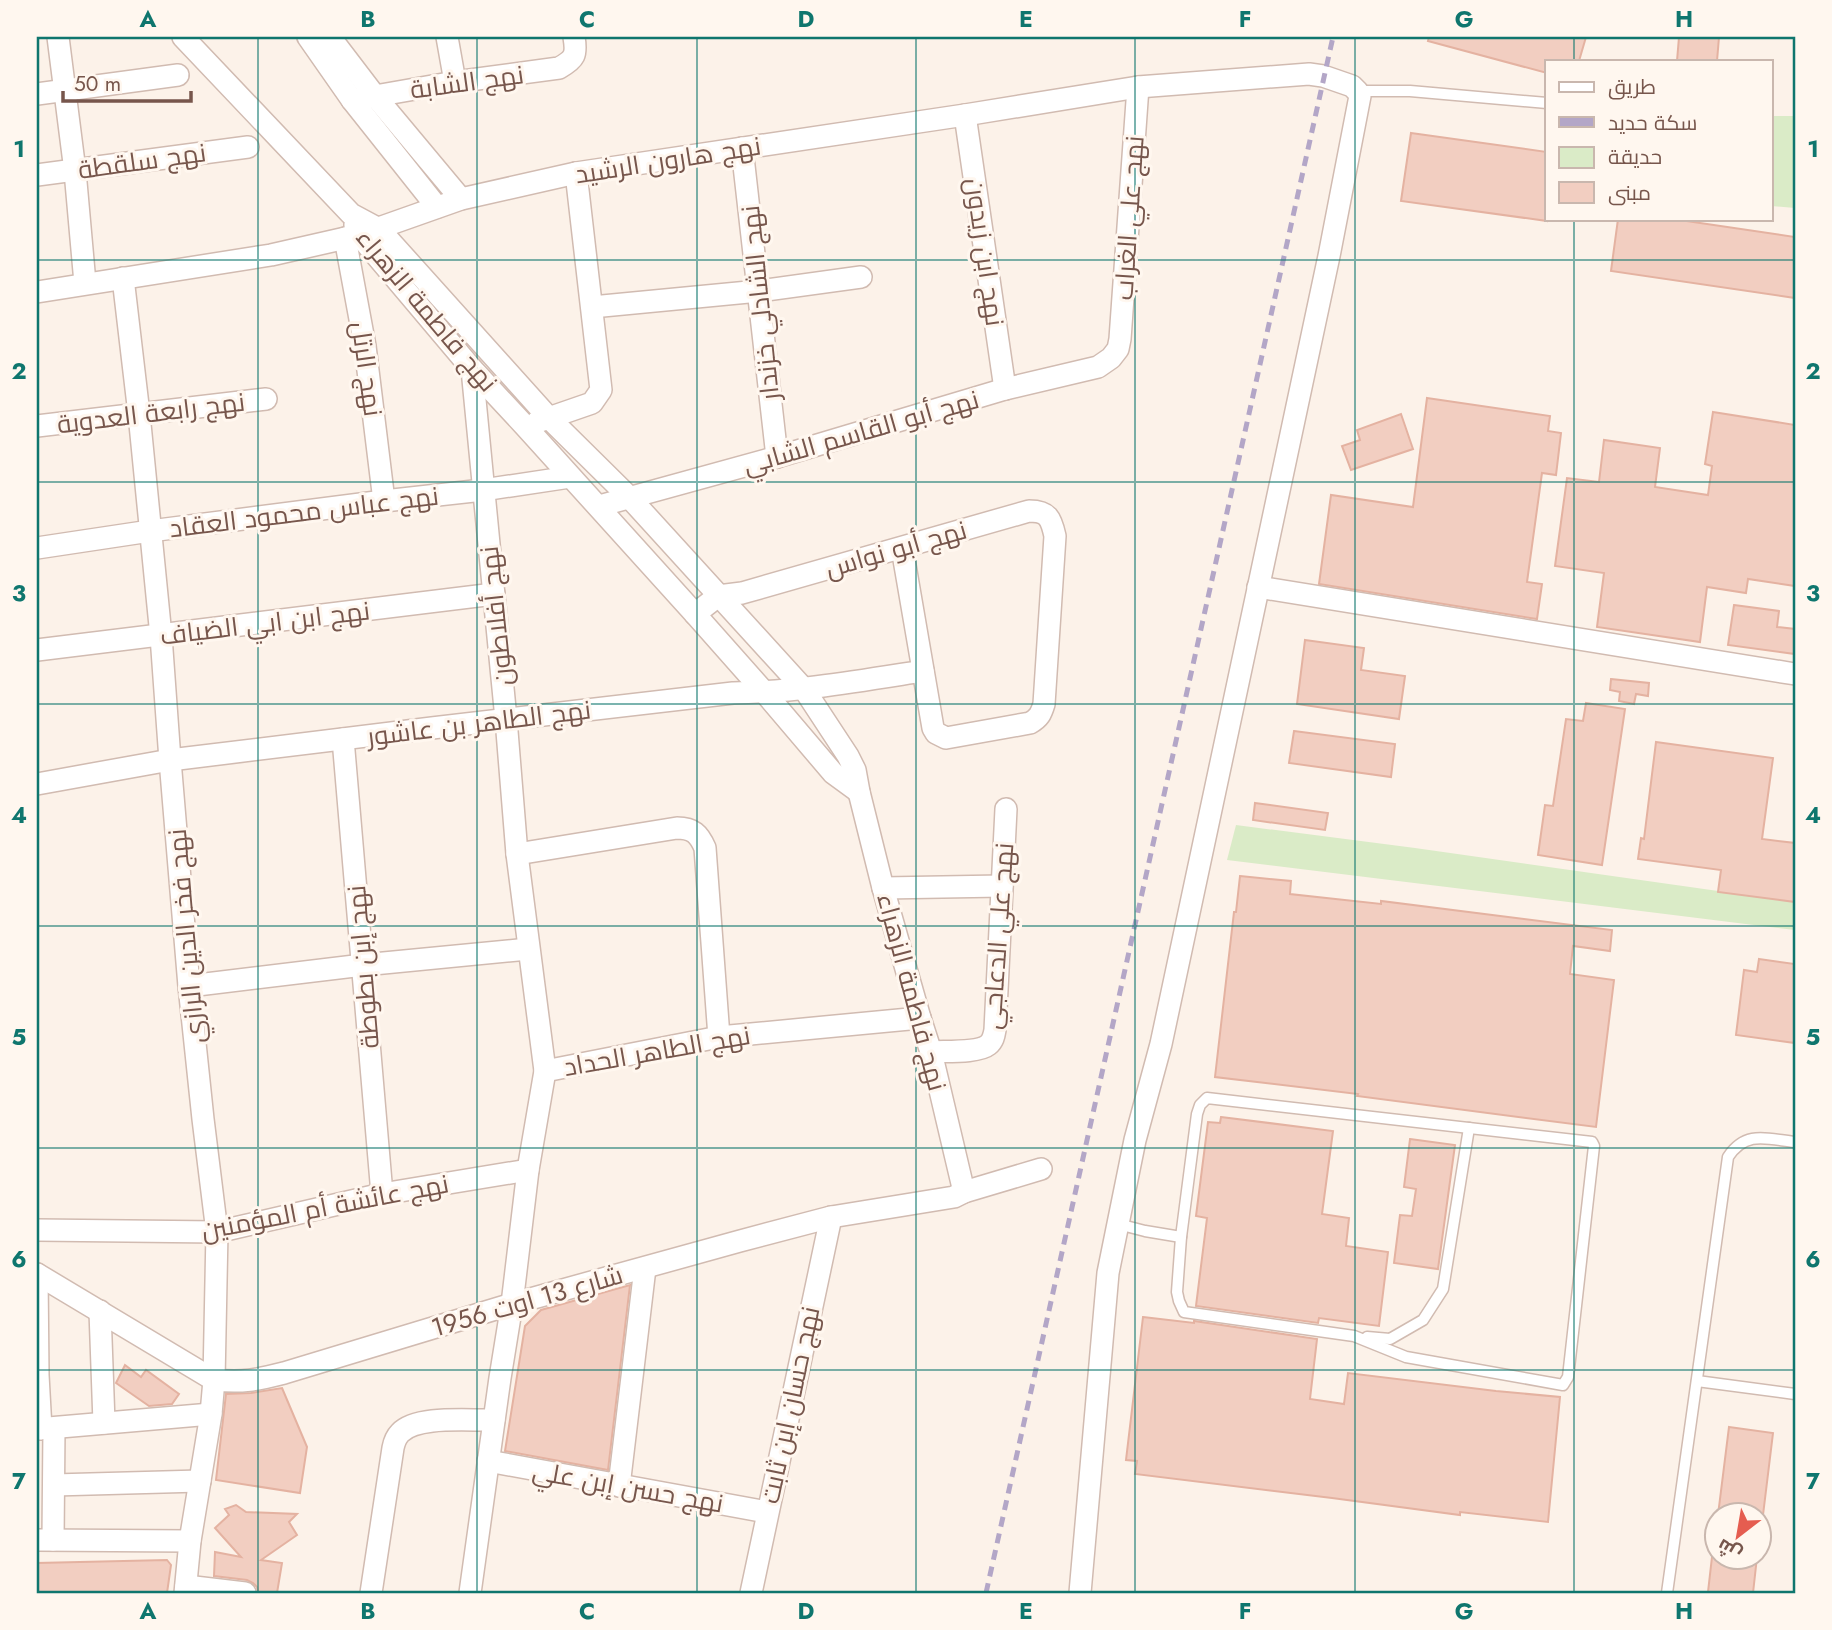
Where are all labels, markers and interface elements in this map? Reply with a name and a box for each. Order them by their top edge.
text: A [139,2,157,36]
text: B [360,2,376,36]
text: C [579,2,595,36]
text: D [798,2,815,36]
text: E [1019,2,1033,36]
text: F [1239,2,1251,36]
text: G [1455,2,1473,36]
text: H [1675,2,1693,36]
street label: نهج الشابة [408,55,526,109]
scale bar [63,60,191,104]
legend [1545,60,1772,220]
text: 50 m [74,69,121,99]
text: طريق [1608,72,1656,102]
text: سكة حديد [1608,108,1697,138]
street label: نهج هارون الرشيد [572,127,764,193]
text: 1 [13,132,25,166]
text: 1 [1807,132,1819,166]
street label: نهج سلقطة [76,133,208,189]
street label: نهج علي الغراب [1104,134,1156,302]
text: حديقة [1608,142,1662,172]
street label: نهج ابن زيدون [956,175,1014,329]
text: مبنى [1608,178,1651,208]
street label: نهج الشادلي خزندار [731,203,791,405]
street label: نهج فاطمة الزهراء [347,220,507,400]
street label: نهج الرتل [342,319,392,419]
text: 2 [11,354,27,388]
text: 2 [1805,354,1821,388]
street label: نهج أبو القاسم الشابي [739,380,984,486]
street label: نهج رابعة العدوية [55,383,247,443]
street label: نهج عباس محمود العقاد [167,477,441,547]
street label: نهج أبو نواس [821,511,971,587]
street label: نهج أفلاطون [470,544,522,688]
text: 3 [12,576,26,610]
text: 3 [1806,576,1820,610]
street label: نهج ابن ابي الضياف [158,591,372,657]
street label: نهج الطاهر بن عاشور [363,690,593,756]
text: 4 [11,798,27,832]
text: 4 [1805,798,1821,832]
street label: نهج فخر الدين الرازي [158,827,215,1045]
street label: نهج علي الدعاجي [973,841,1025,1031]
street label: نهج إبن بطوطة [337,884,389,1050]
street label: نهج فاطمة الزهراء [867,889,957,1095]
street label: نهج الطاهر الحداد [561,1016,753,1086]
text: 5 [12,1020,26,1054]
text: 5 [1806,1020,1820,1054]
street label: نهج عائشة أم المؤمنين [198,1164,452,1250]
text: 6 [11,1242,27,1276]
text: 6 [1805,1242,1821,1276]
street label: شارع 13 اوت 1956 [427,1255,627,1347]
street label: نهج حسان إبن ثابت [751,1303,829,1507]
street label: نهج حسن إبن علي [529,1452,726,1524]
text: 7 [12,1464,26,1498]
text: 7 [1806,1464,1820,1498]
north arrow [1702,1500,1772,1570]
text: ش [1712,1532,1747,1568]
text: A [139,1594,157,1628]
text: B [360,1594,376,1628]
text: C [579,1594,595,1628]
text: D [798,1594,815,1628]
text: E [1019,1594,1033,1628]
text: F [1239,1594,1251,1628]
text: G [1455,1594,1473,1628]
text: H [1675,1594,1693,1628]

